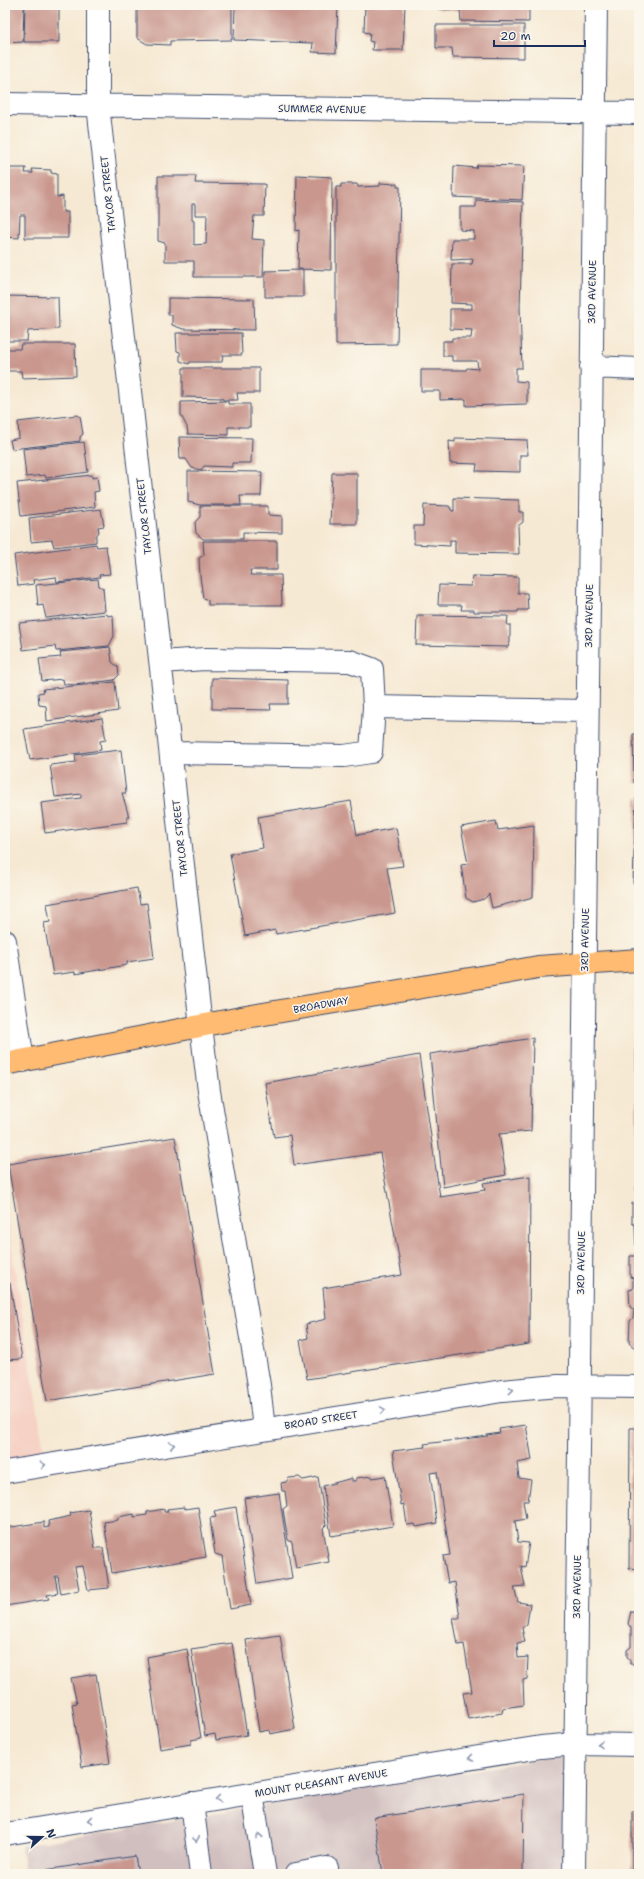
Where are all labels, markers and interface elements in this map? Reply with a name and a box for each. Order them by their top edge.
scale bar [494,22,585,48]
text: 20 m [500,28,531,44]
street label: SUMMER AVENUE [278,102,366,116]
street label: TAYLOR STREET [98,155,118,233]
street label: 3RD AVENUE [585,260,599,324]
street label: TAYLOR STREET [134,477,154,555]
street label: 3RD AVENUE [582,584,596,648]
street label: TAYLOR STREET [170,799,190,877]
street label: 3RD AVENUE [578,908,592,972]
street label: BROADWAY [292,994,350,1016]
street label: 3RD AVENUE [574,1231,588,1295]
one-way arrow [508,1385,514,1394]
one-way arrow [380,1406,386,1415]
street label: BROAD STREET [283,1408,359,1432]
one-way arrow [169,1441,175,1449]
one-way arrow [40,1462,47,1470]
street label: 3RD AVENUE [570,1555,584,1619]
one-way arrow [597,1740,603,1748]
one-way arrow [468,1753,474,1762]
street label: MOUNT PLEASANT AVENUE [254,1766,388,1800]
one-way arrow [215,1794,221,1803]
one-way arrow [87,1815,93,1824]
north arrow [22,1817,62,1857]
text: N [42,1827,60,1841]
one-way arrow [255,1832,264,1839]
one-way arrow [191,1836,200,1842]

